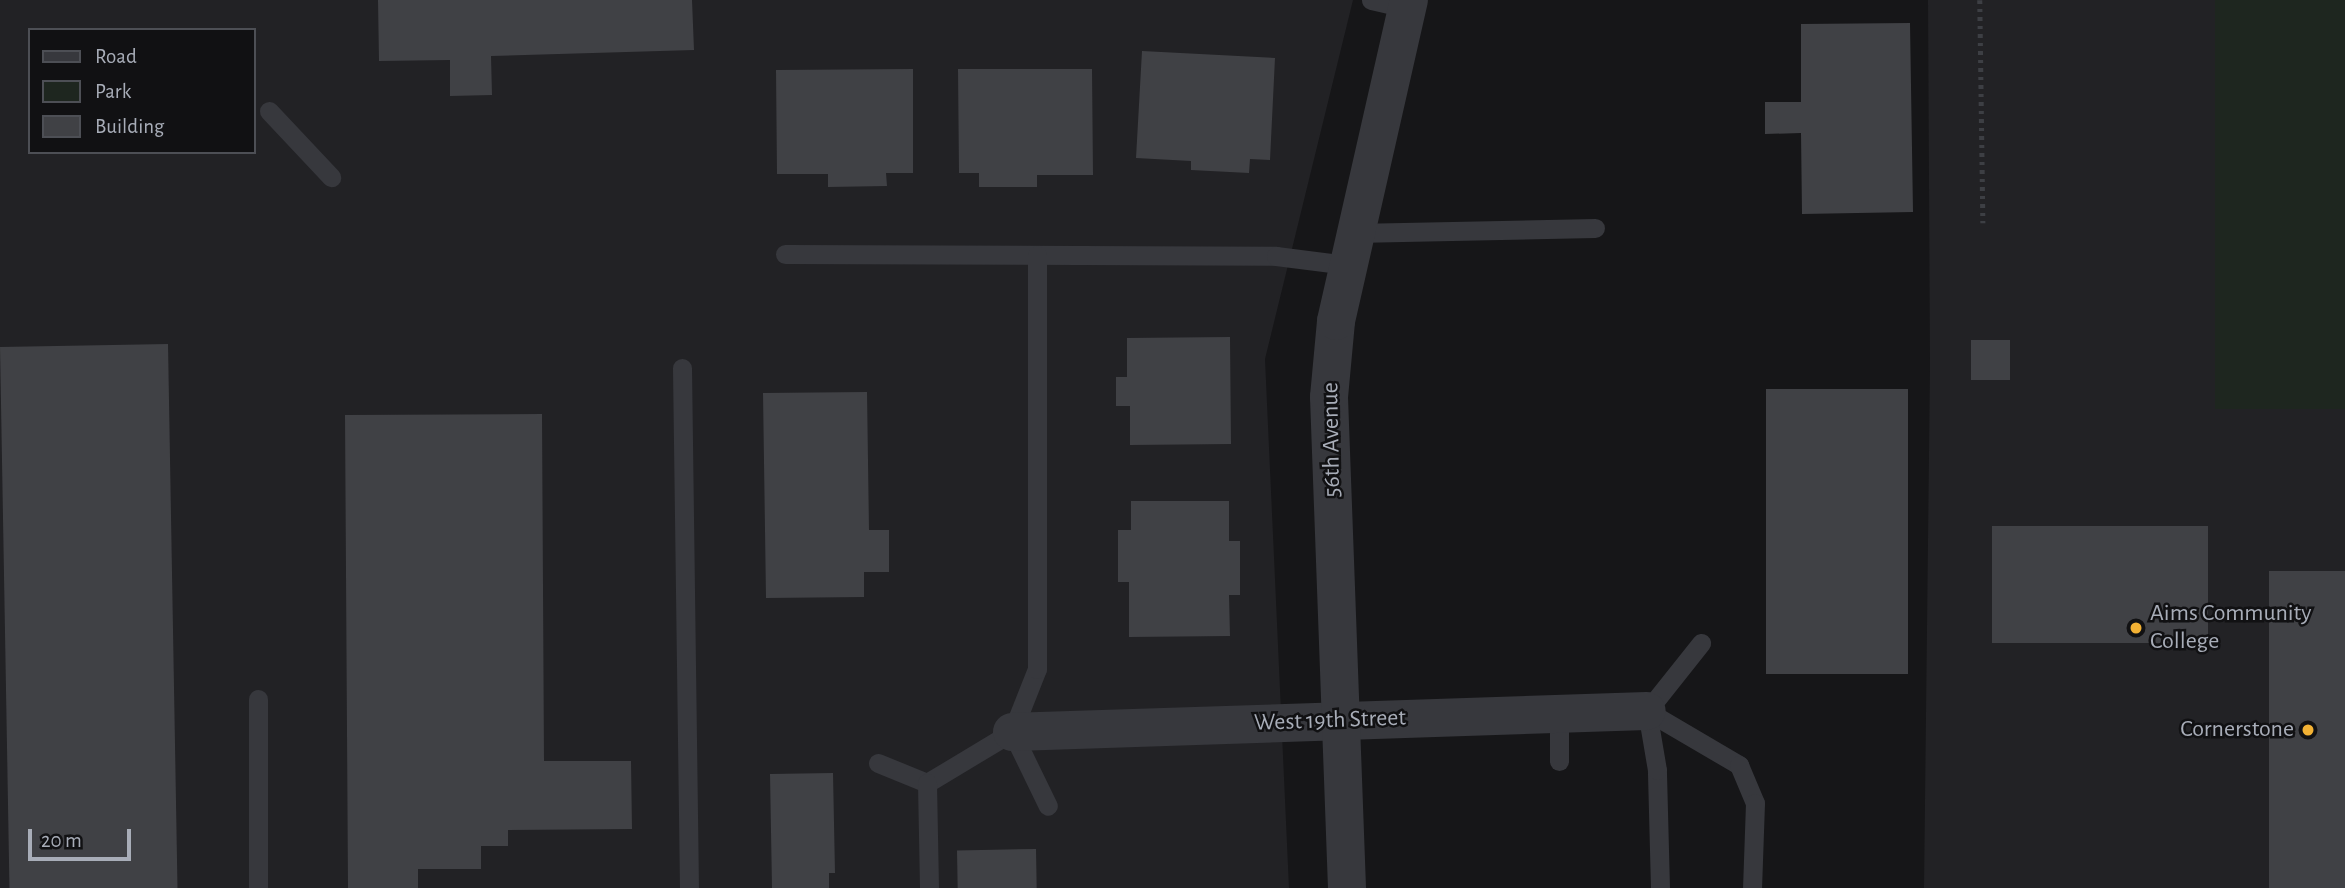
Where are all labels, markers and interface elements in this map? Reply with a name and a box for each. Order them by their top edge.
legend [28,28,256,154]
text: Road [95,46,137,67]
text: Park [95,81,131,102]
text: Building [95,116,164,137]
street label: 56th Avenue [1317,382,1347,498]
place label: Aims Community College [2150,600,2312,656]
marker: Aims Community College [2128,620,2144,636]
street label: West 19th Street [1254,704,1406,738]
place label: Cornerstone [2180,716,2294,744]
marker: Cornerstone [2300,722,2316,738]
scale bar [32,814,135,858]
text: 20 m [41,830,82,851]

